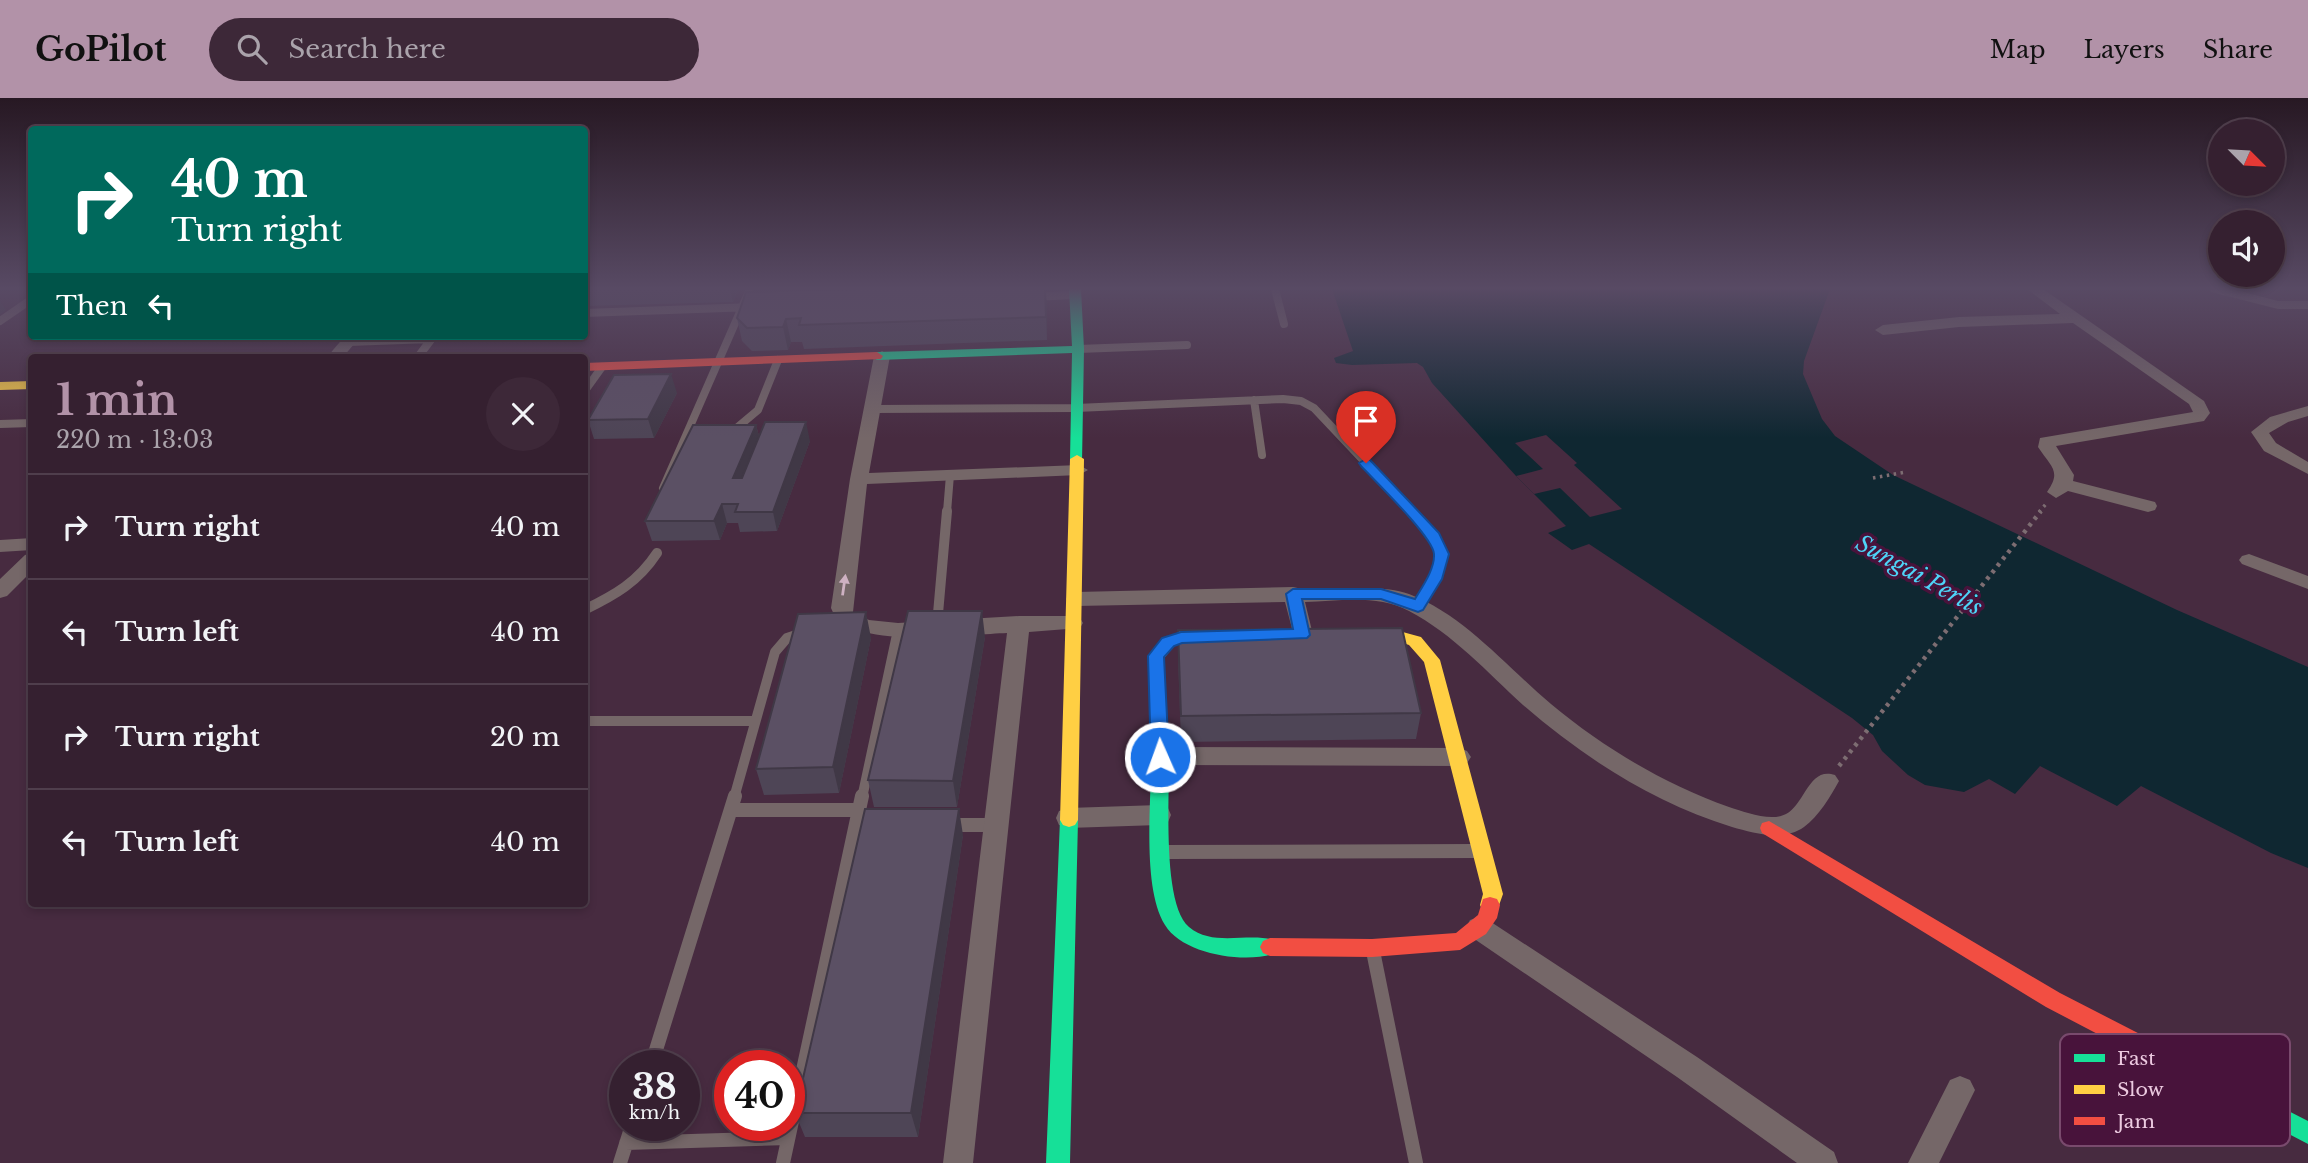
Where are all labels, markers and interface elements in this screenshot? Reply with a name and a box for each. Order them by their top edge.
search box [209,18,699,81]
text: GoPilot [35,29,167,70]
icon: search [233,30,271,68]
text: Search here [289,33,446,65]
text: Map [1990,35,2046,64]
text: Layers [2084,35,2165,64]
text: Share [2203,35,2273,64]
north arrow [2208,119,2286,196]
map controls [2208,119,2285,287]
text: 40 m [171,149,308,210]
icon: right [56,154,147,245]
text: Turn right [171,210,342,250]
button: sound [2208,210,2285,287]
icon: left [142,287,180,325]
text: Then [56,290,128,322]
text: 1 min [56,374,178,426]
button: close [486,377,560,451]
pin [1336,391,1396,463]
icon: arrive [1347,402,1385,440]
text: 220 m · 13:03 [56,426,213,454]
icon: right [56,508,94,546]
text: Turn right [115,511,260,543]
text: 40 m [491,511,560,543]
water label: Sungai Perlis [1851,529,1987,621]
one-way arrow [839,574,850,596]
icon: left [56,613,94,651]
text: Turn left [115,616,239,648]
text: 40 m [491,616,560,648]
icon: right [56,718,94,756]
position arrow [1123,720,1197,794]
text: Turn right [115,721,260,753]
text: 20 m [490,721,560,753]
icon: left [56,823,94,861]
text: Turn left [115,826,239,858]
text: 40 m [491,826,560,858]
legend [2060,1034,2290,1146]
text: Fast [2117,1047,2156,1070]
speed limit sign: 40 [714,1050,805,1141]
text: 38 [632,1065,677,1108]
text: Slow [2117,1078,2164,1101]
text: km/h [629,1102,680,1124]
text: Jam [2114,1110,2155,1133]

